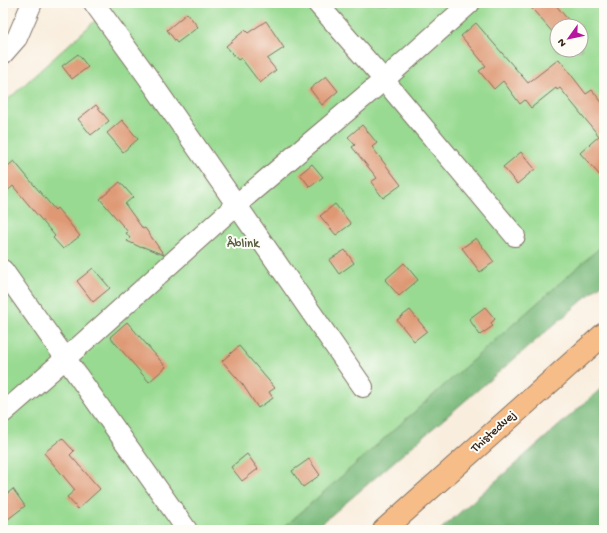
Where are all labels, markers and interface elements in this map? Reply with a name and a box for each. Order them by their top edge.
north arrow [549,18,589,58]
text: N [555,36,569,49]
park label: Åblink [227,236,260,252]
street label: Thistedvej [468,408,520,457]

